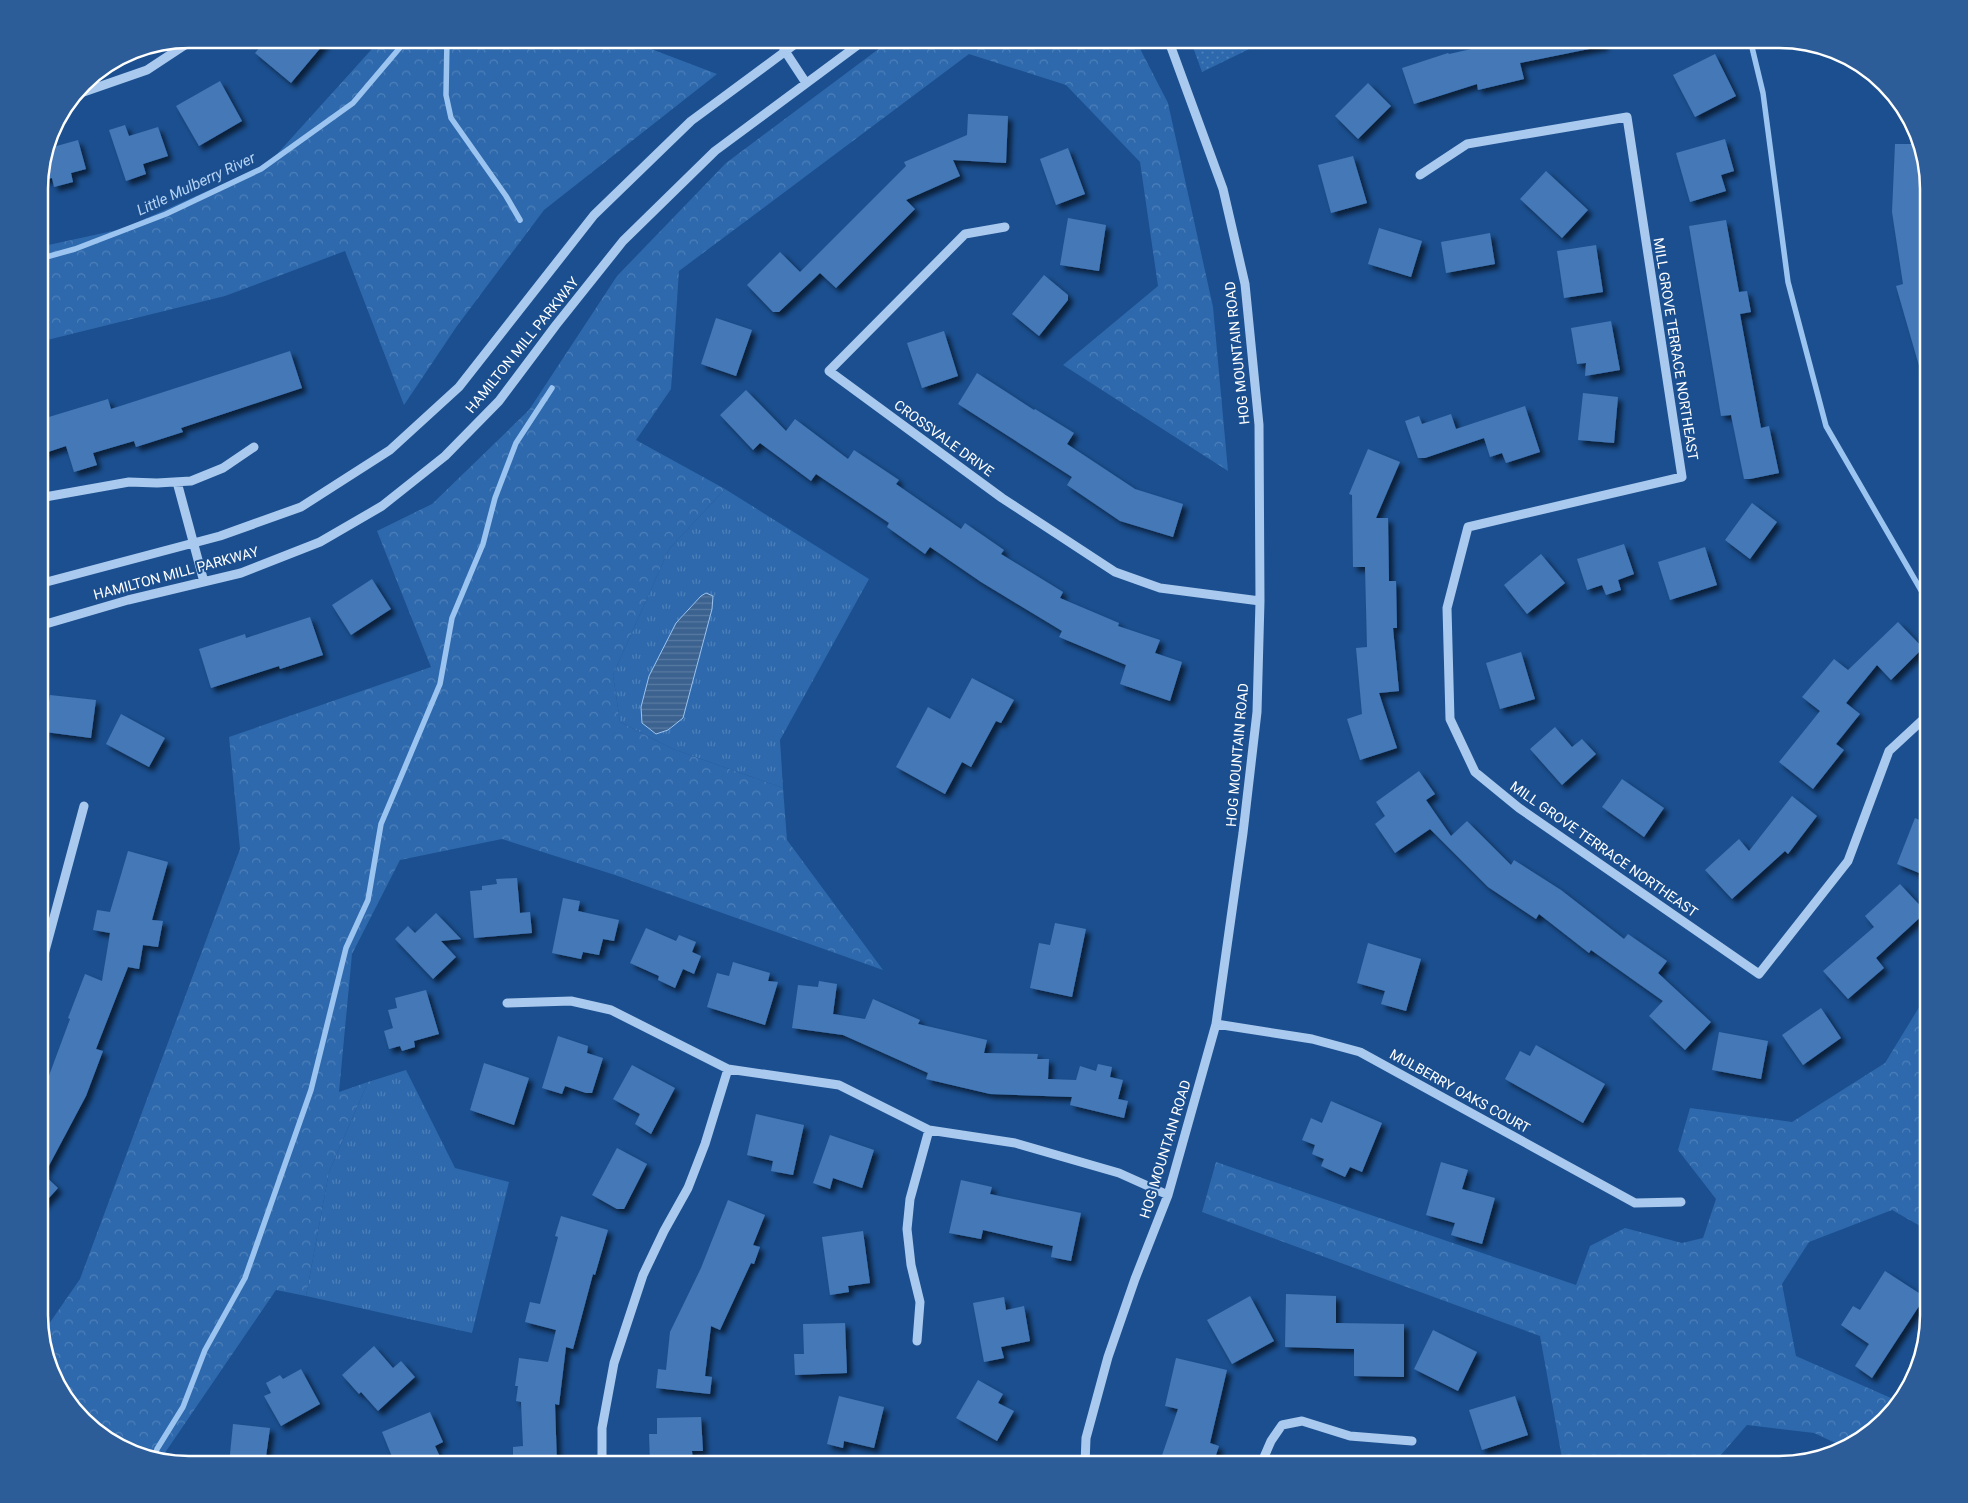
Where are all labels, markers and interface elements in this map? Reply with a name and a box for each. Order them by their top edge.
water label: Little Mulberry River [134,148,259,219]
street label: MILL GROVE TERRACE NORTHEAST [1650,237,1702,462]
street label: HAMILTON MILL PARKWAY [462,273,582,416]
street label: HOG MOUNTAIN ROAD [1222,281,1252,425]
street label: CROSSVALE DRIVE [891,397,997,479]
street label: HAMILTON MILL PARKWAY [92,543,261,603]
street label: HOG MOUNTAIN ROAD [1223,683,1251,827]
street label: MILL GROVE TERRACE NORTHEAST [1507,778,1701,921]
street label: MULBERRY OAKS COURT [1387,1046,1533,1137]
street label: HOG MOUNTAIN ROAD [1136,1078,1194,1220]

